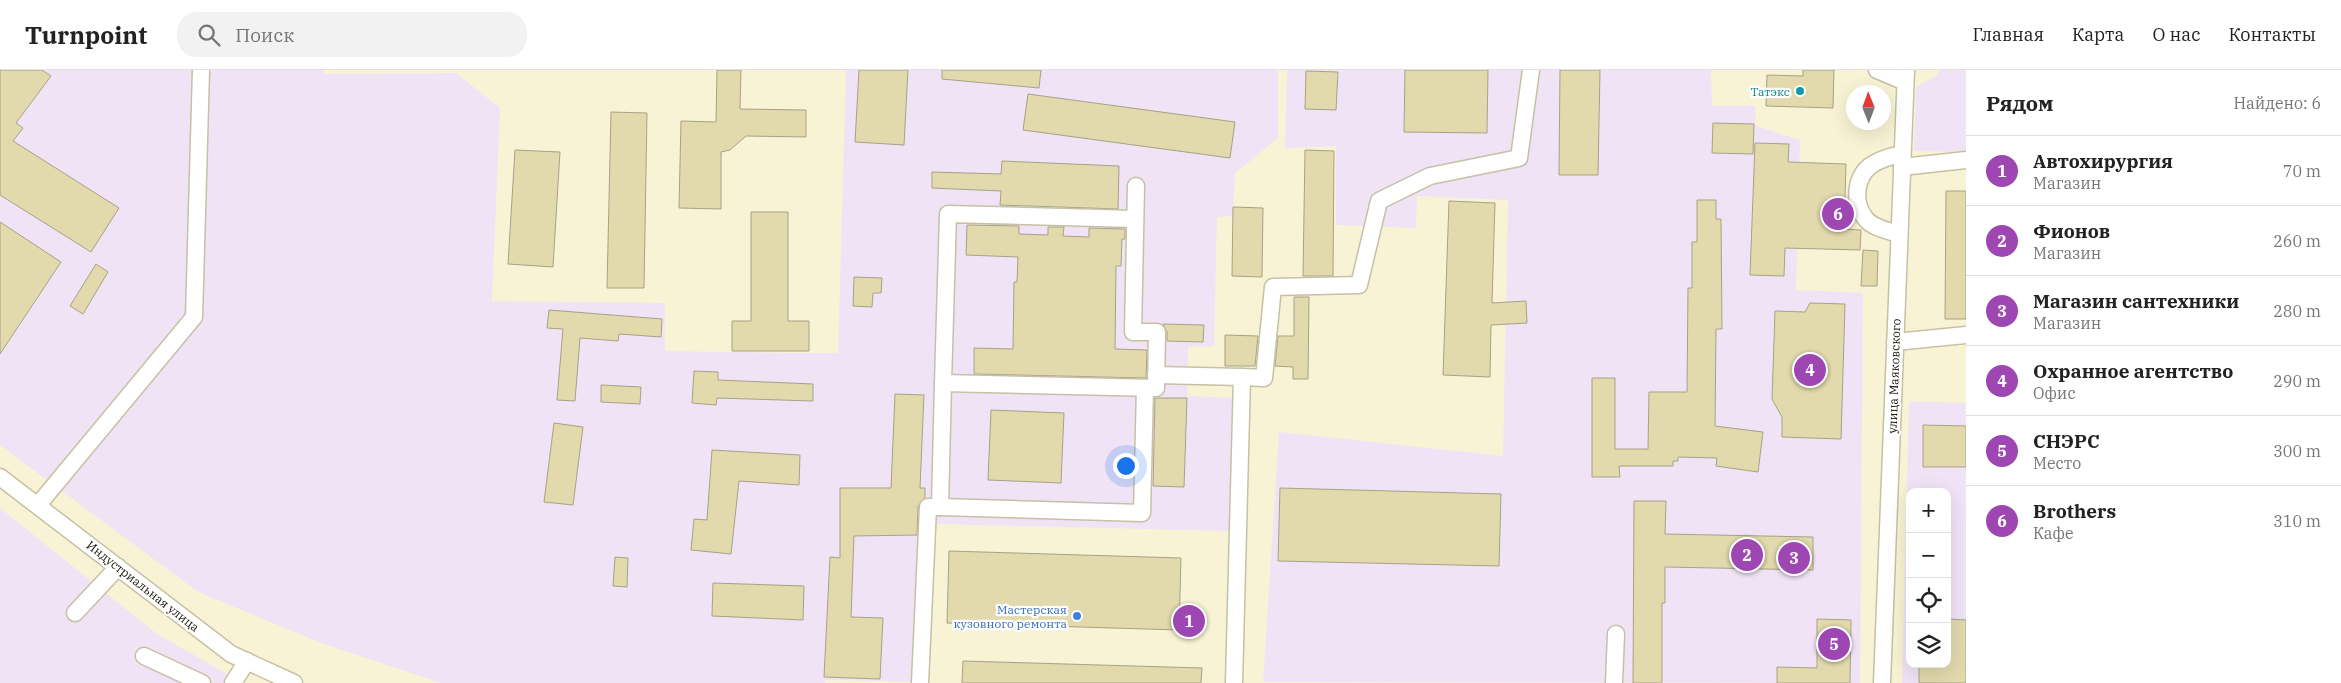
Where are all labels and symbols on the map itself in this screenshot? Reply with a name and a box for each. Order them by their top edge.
place label: Татэкс [1751,84,1790,99]
marker: Татэкс [1794,85,1806,97]
north arrow [1846,85,1891,130]
pin: 6 [1822,195,1854,233]
street label: улица Маяковского [1884,318,1904,434]
pin: 4 [1794,351,1826,389]
your location [1113,453,1139,479]
pin: 2 [1731,536,1763,574]
street label: Индустриальная улица [84,537,203,635]
pin: 3 [1778,539,1810,577]
place label: Мастерская кузовного ремонта [953,602,1067,631]
pin: 1 [1173,602,1205,640]
marker: Мастерская кузовного ремонта [1071,610,1083,622]
pin: 5 [1818,625,1850,663]

